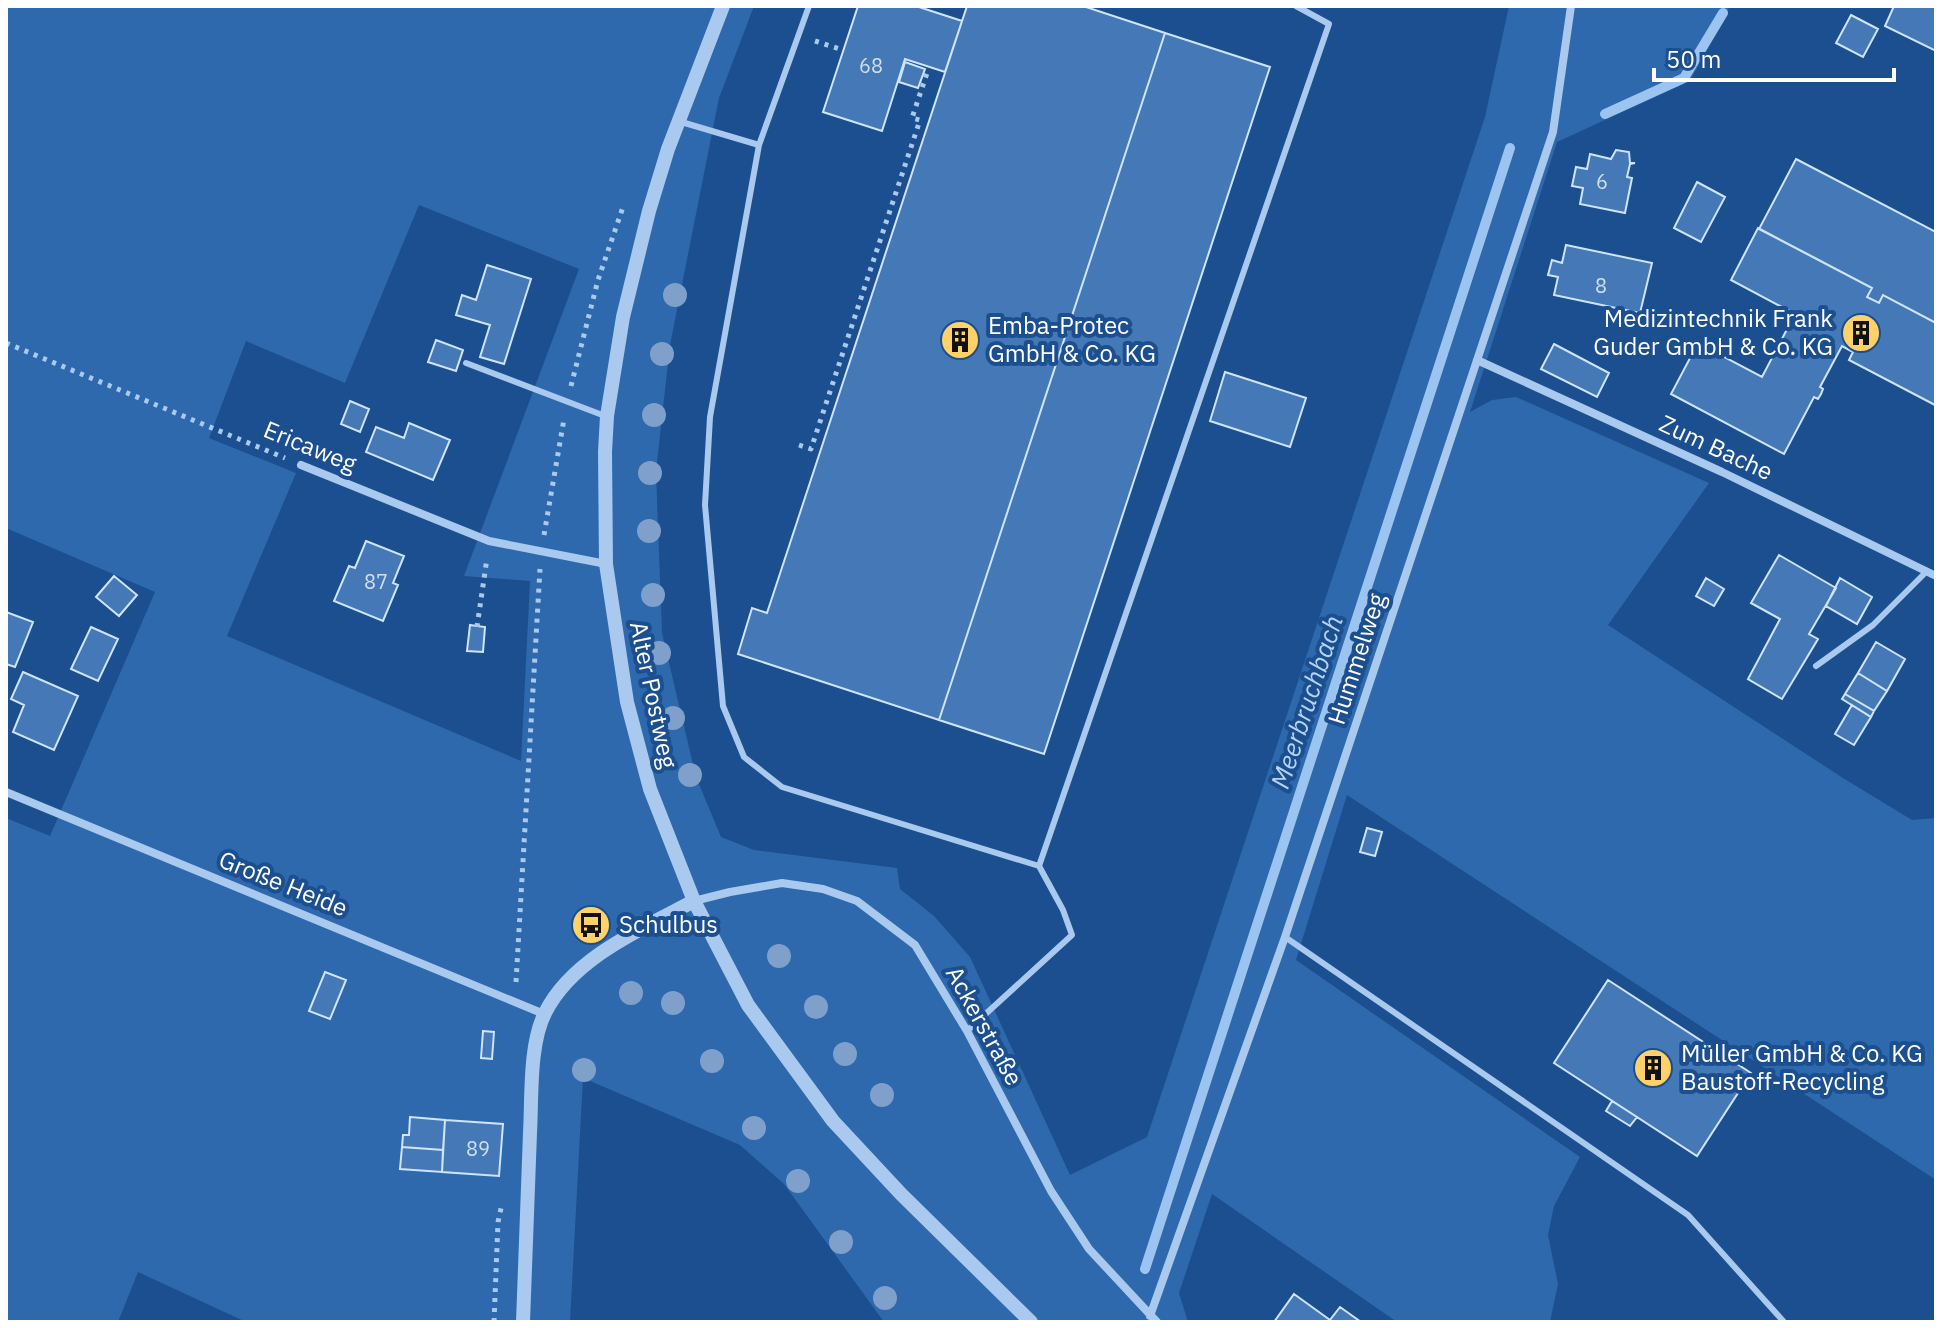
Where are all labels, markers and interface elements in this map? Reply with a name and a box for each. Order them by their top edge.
scale bar [1654,32,1894,82]
text: 50 m [1666,43,1721,75]
house number: 68 [859,52,883,79]
house number: 6 [1596,168,1608,195]
house number: 8 [1595,272,1607,299]
place label: Medizintechnik Frank Guder GmbH & Co. KG [1593,302,1833,362]
place label: Emba-Protec GmbH & Co. KG [988,309,1156,369]
building icon: Medizintechnik Frank Guder GmbH & Co. KG [1840,312,1882,354]
building icon: Emba-Protec GmbH & Co. KG [939,319,981,361]
street label: Zum Bache [1655,407,1778,487]
street label: Ericaweg [259,413,362,479]
house number: 87 [364,568,388,595]
street label: Hummelweg [1320,589,1392,728]
water label: Meerbruchbach [1262,611,1350,793]
street label: Alter Postweg [623,618,685,771]
street label: Große Heide [214,843,352,923]
bus stop icon: Schulbus [570,904,612,946]
place label: Schulbus [619,908,718,940]
street label: Ackerstraße [939,960,1031,1091]
place label: Müller GmbH & Co. KG Baustoff-Recycling [1681,1037,1923,1097]
building icon: Müller GmbH & Co. KG Baustoff-Recycling [1632,1047,1674,1089]
house number: 89 [466,1135,490,1162]

